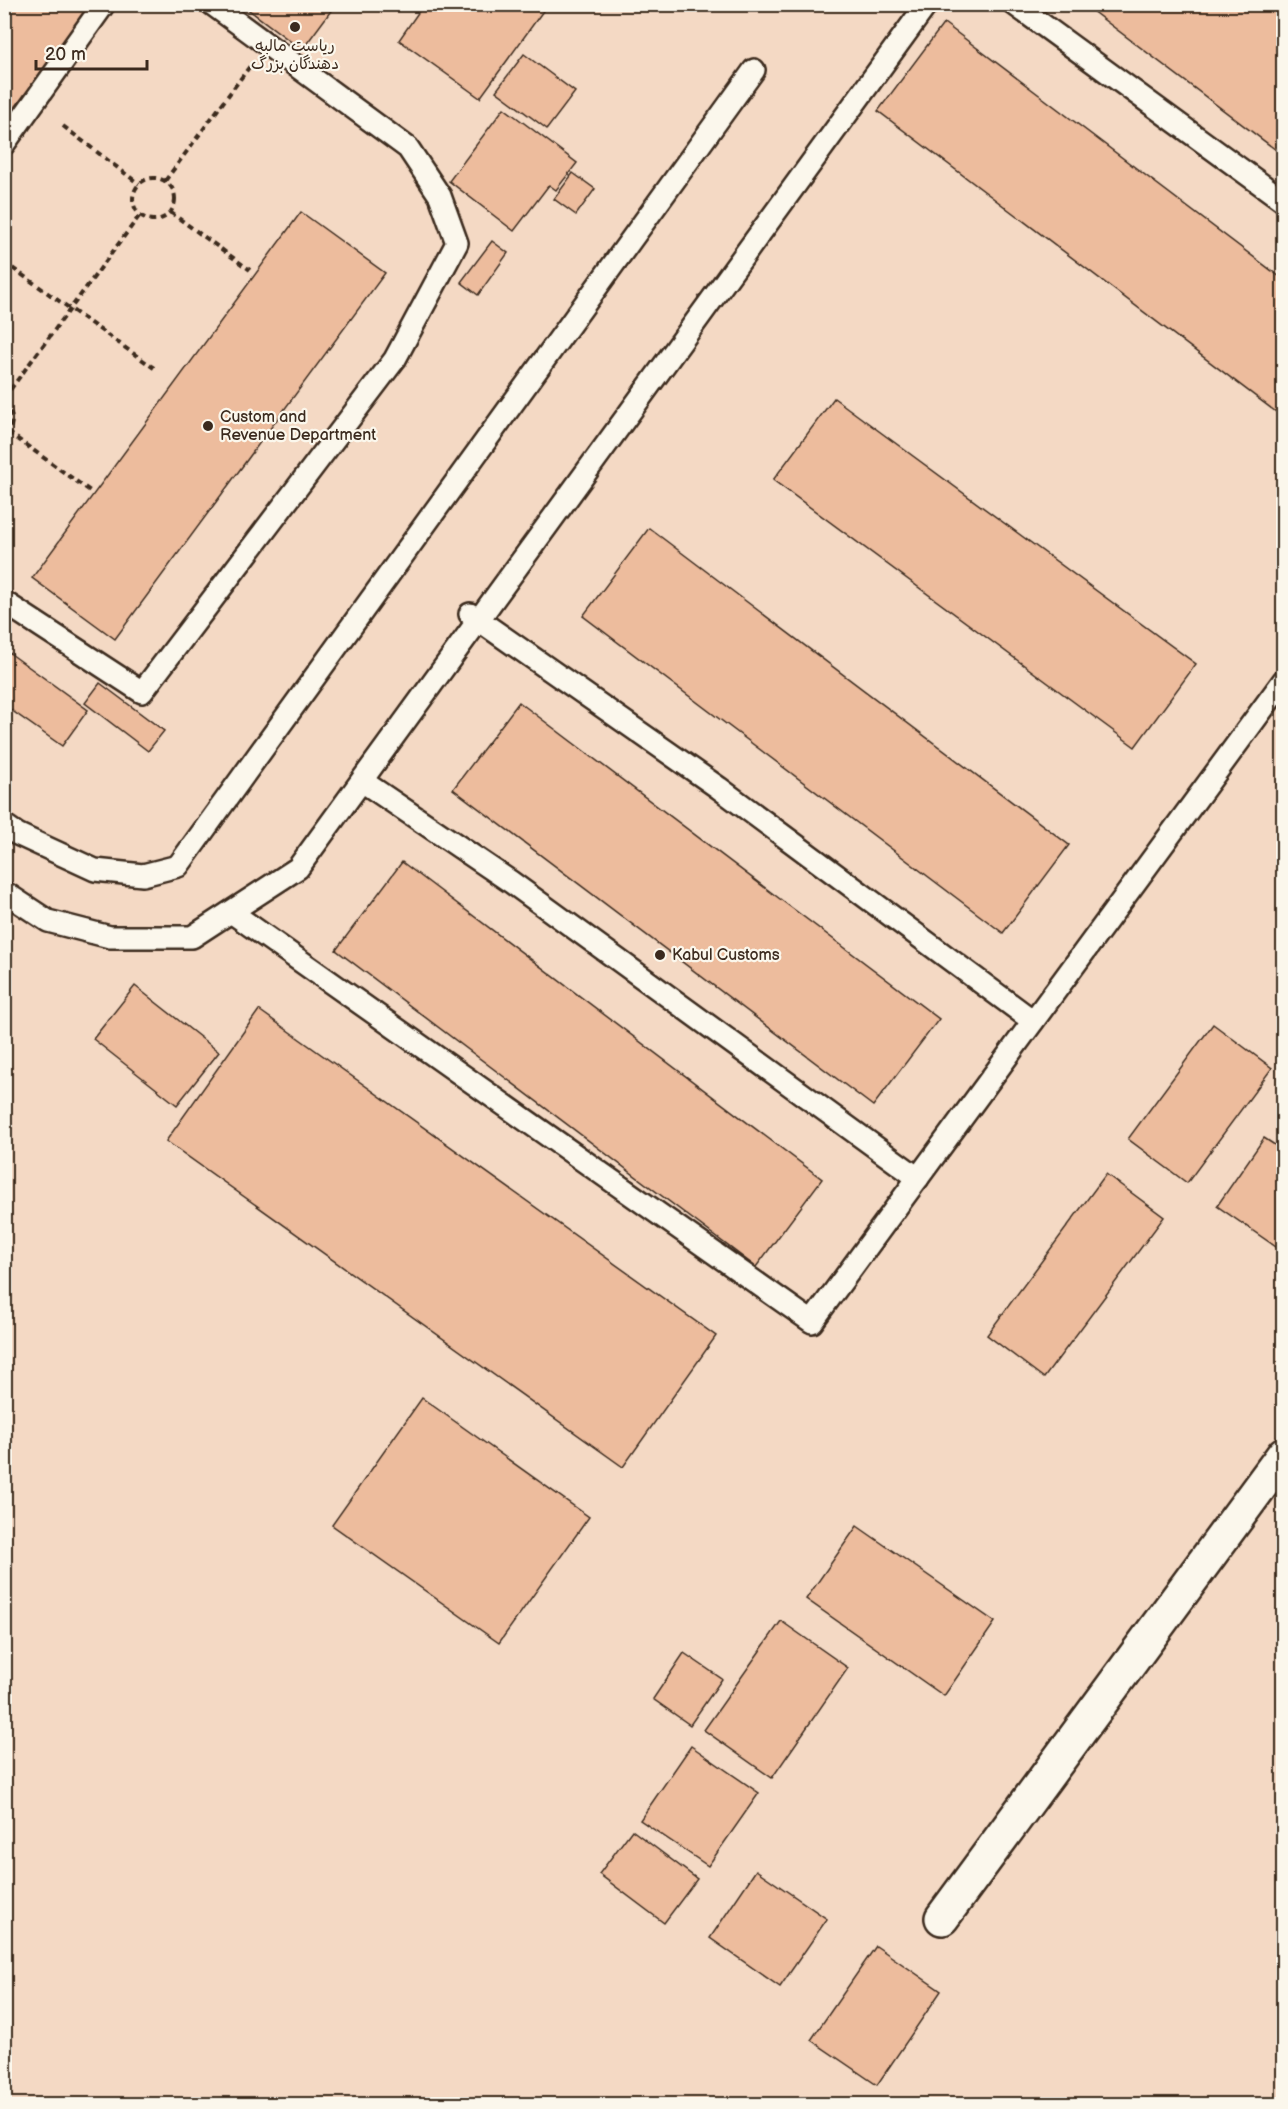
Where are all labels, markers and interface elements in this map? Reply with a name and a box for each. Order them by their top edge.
marker: ریاست مالیه دهندگان بزرگ [288,20,302,34]
scale bar [36,33,147,71]
place label: ریاست مالیه دهندگان بزرگ [251,37,339,74]
text: 20 m [45,44,86,65]
place label: Custom and Revenue Department [220,408,376,445]
marker: Custom and Revenue Department [201,419,215,433]
place label: Kabul Customs [672,946,780,965]
marker: Kabul Customs [653,948,667,962]

